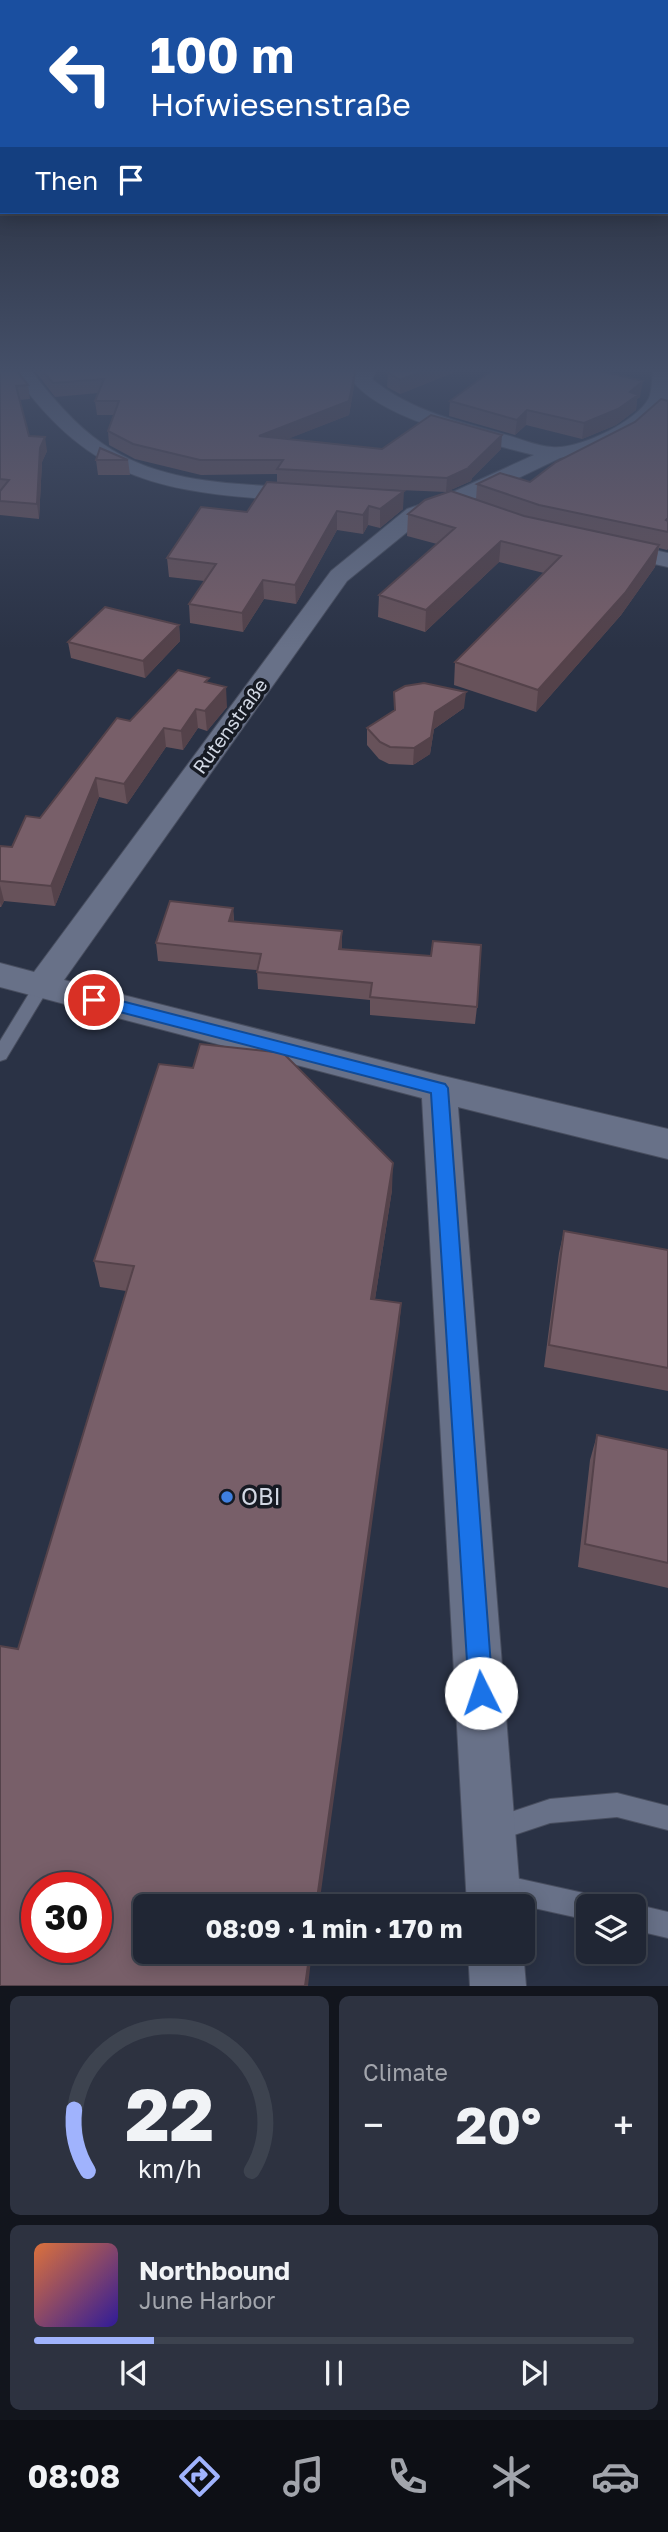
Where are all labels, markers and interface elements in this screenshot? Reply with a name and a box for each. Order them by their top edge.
text: 100 m [150,25,294,84]
icon: left [35,28,126,119]
text: Hofwiesenstraße [150,85,411,123]
icon: arrive [112,161,150,199]
text: Then [35,165,98,196]
street label: Rutenstraße [187,674,272,778]
pin [64,970,124,1030]
icon: arrive [75,981,113,1019]
place label: OBI [241,1482,281,1510]
marker: OBI [219,1489,235,1505]
position arrow [444,1656,518,1730]
speed limit sign: 30 [21,1872,112,1963]
map controls [576,1894,646,1964]
button: layers [576,1894,646,1964]
text: 08:09 · 1 min · 170 m [205,1913,463,1944]
text: Climate [363,2058,448,2086]
text: 22 [125,2071,214,2158]
text: 20° [456,2093,541,2155]
text: − [363,2102,384,2147]
text: + [613,2102,634,2147]
text: km/h [138,2153,201,2184]
text: Northbound [139,2255,290,2286]
text: June Harbor [139,2286,275,2314]
icon: previous [115,2354,153,2392]
icon: pause [315,2354,353,2392]
icon: next [515,2354,553,2392]
icon: directions [175,2452,224,2501]
icon: music [279,2452,328,2501]
icon: phone [383,2452,432,2501]
icon: climate [487,2452,536,2501]
icon: car [591,2452,640,2501]
text: 08:08 [28,2457,120,2495]

